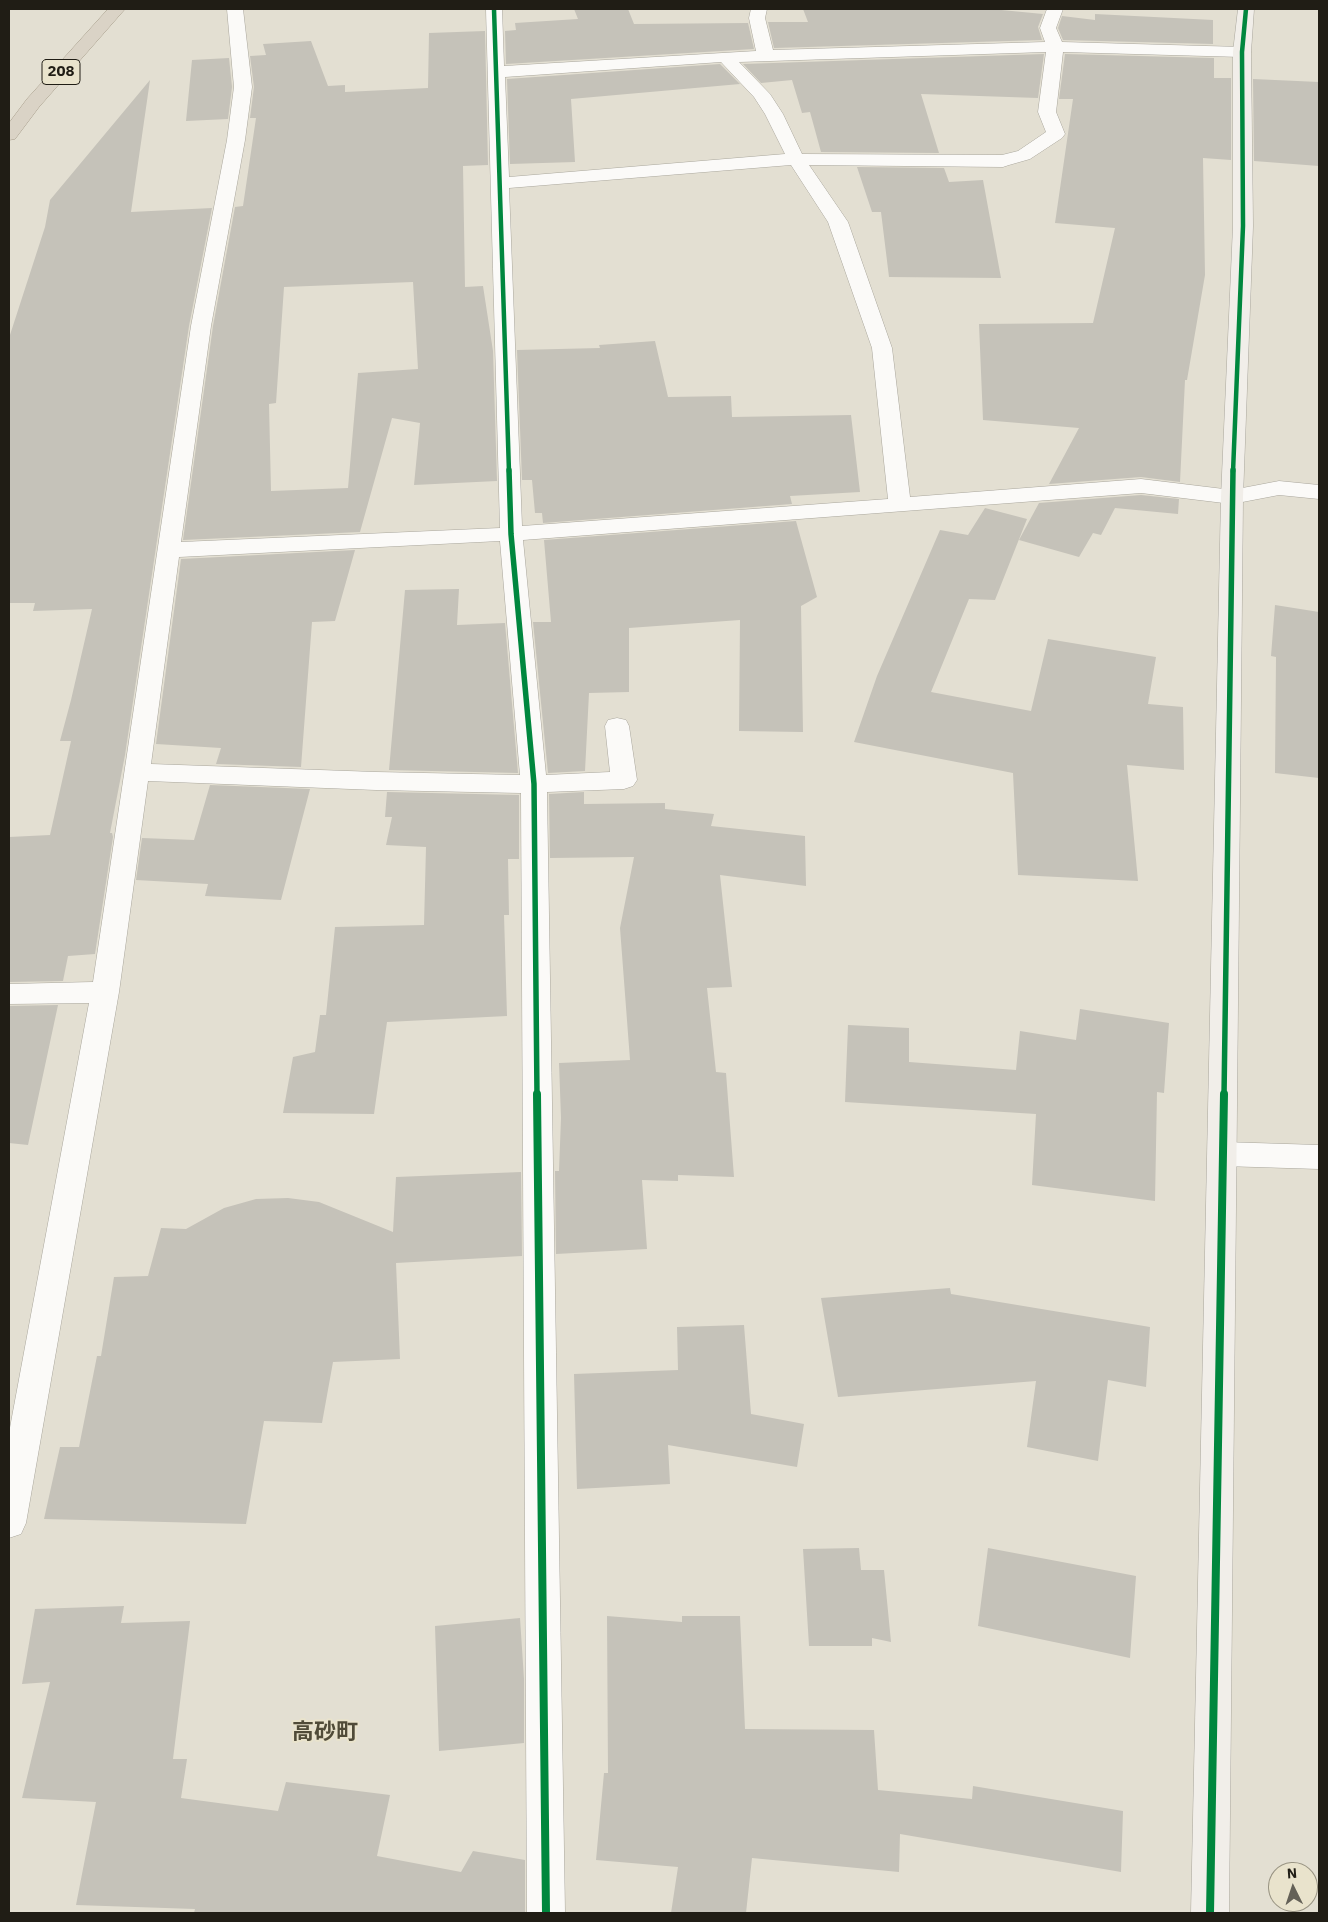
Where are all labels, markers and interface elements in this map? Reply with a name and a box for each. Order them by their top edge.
road number: 208 [42,60,80,84]
district label: 高砂町 [292,1720,358,1746]
north arrow [1268,1862,1318,1912]
text: N [1286,1864,1298,1882]

